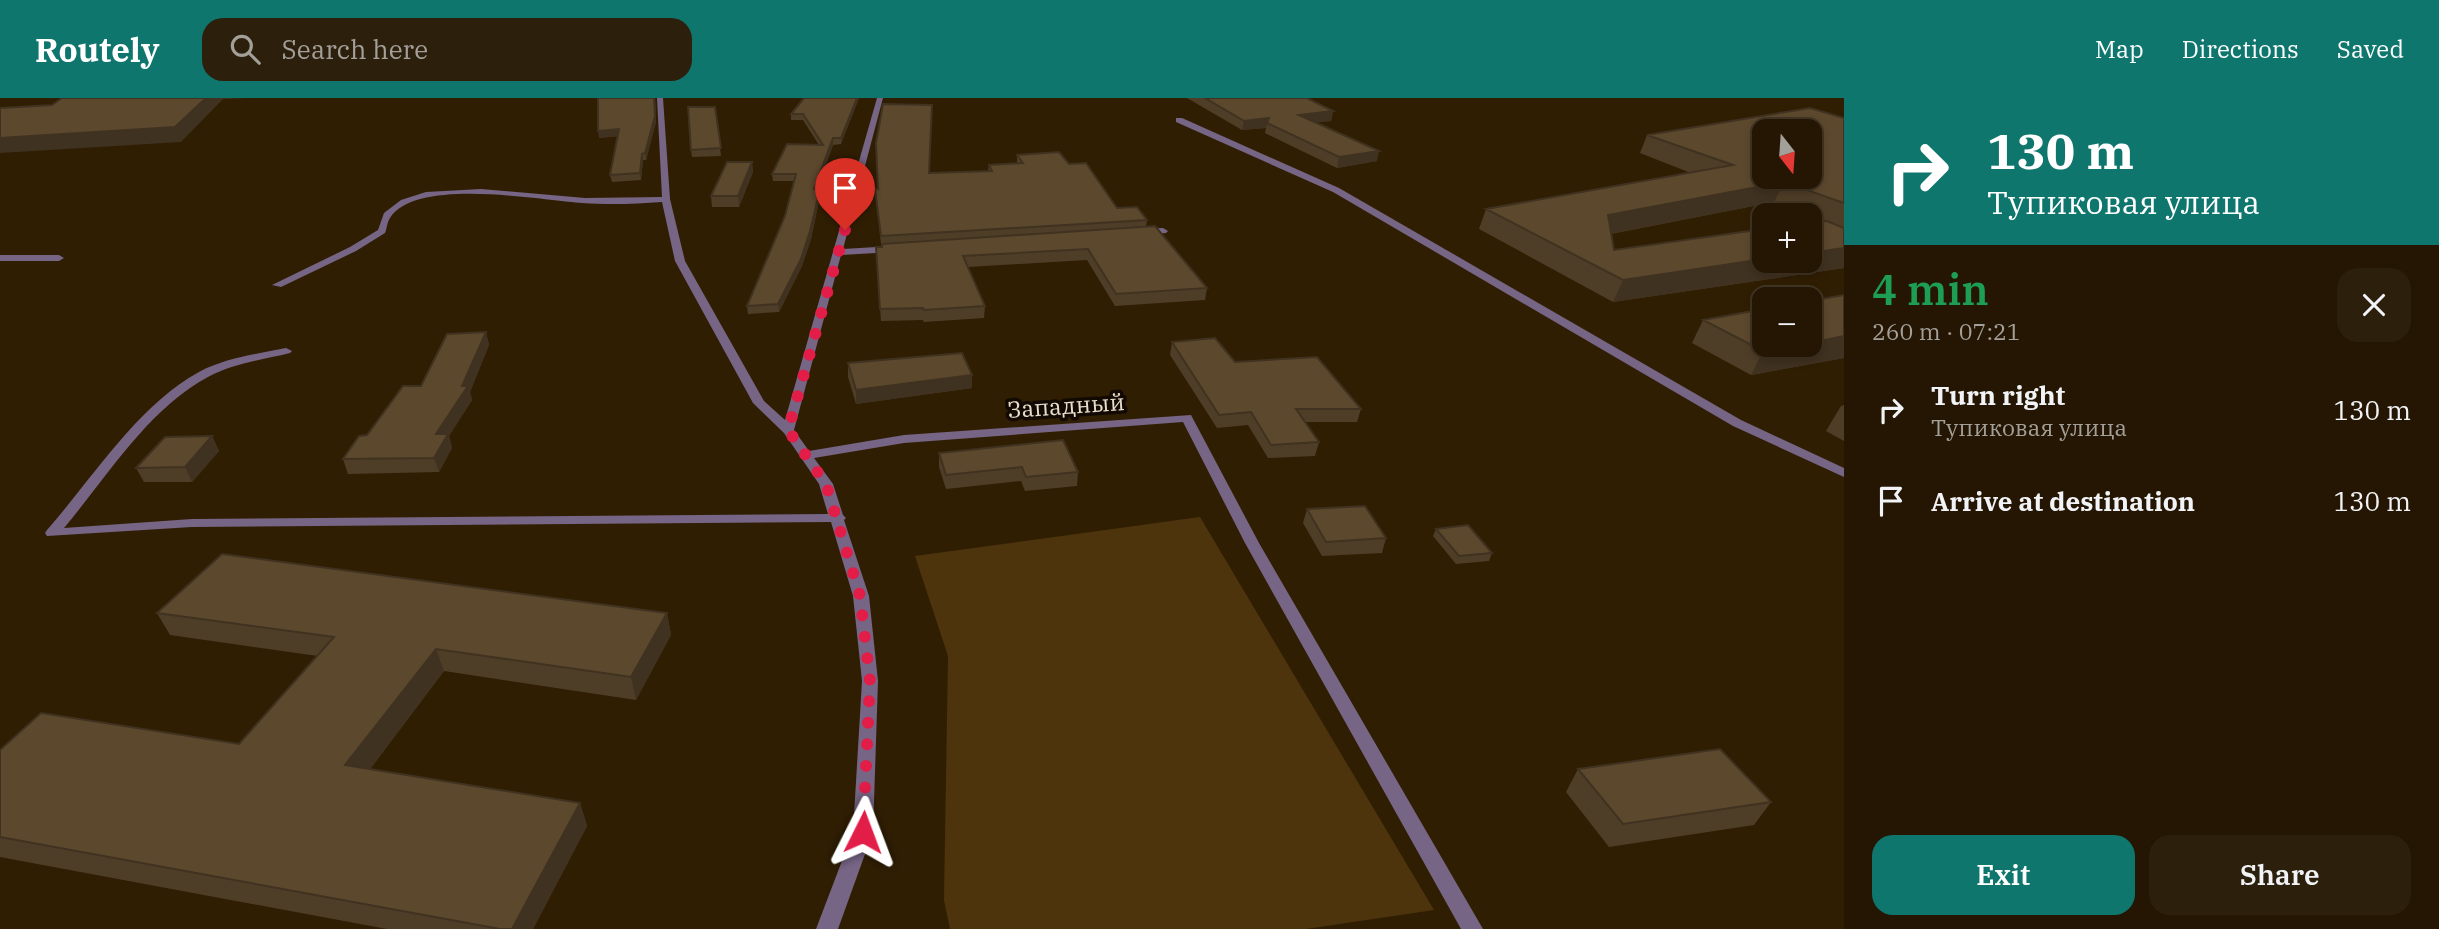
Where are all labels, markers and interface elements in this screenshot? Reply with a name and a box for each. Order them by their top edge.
search box [202,18,692,81]
text: Routely [35,28,160,71]
icon: search [226,30,264,68]
text: Search here [282,32,428,66]
text: Map [2095,33,2144,65]
text: Directions [2182,33,2299,65]
text: Saved [2337,33,2404,65]
north arrow [1752,119,1822,189]
map controls [1752,119,1822,357]
text: 130 m [1987,119,2134,182]
icon: right [1872,126,1963,217]
pin [815,158,875,230]
icon: arrive [826,169,864,207]
text: Тупиковая улица [1987,181,2260,223]
button: + [1752,203,1822,273]
text: 4 min [1872,262,1989,317]
button: close [2337,268,2411,342]
button: − [1752,287,1822,357]
text: 260 m · 07:21 [1872,316,2021,346]
text: Turn right [1931,378,2065,412]
street label: Западный [1006,386,1125,424]
icon: right [1872,391,1910,429]
text: 130 m [2333,393,2411,427]
text: Тупиковая улица [1931,412,2127,442]
icon: arrive [1872,482,1910,520]
text: Arrive at destination [1931,484,2195,518]
text: 130 m [2333,484,2411,518]
position arrow [826,795,900,869]
button: Exit [1872,835,2135,915]
button: Share [2149,835,2411,915]

